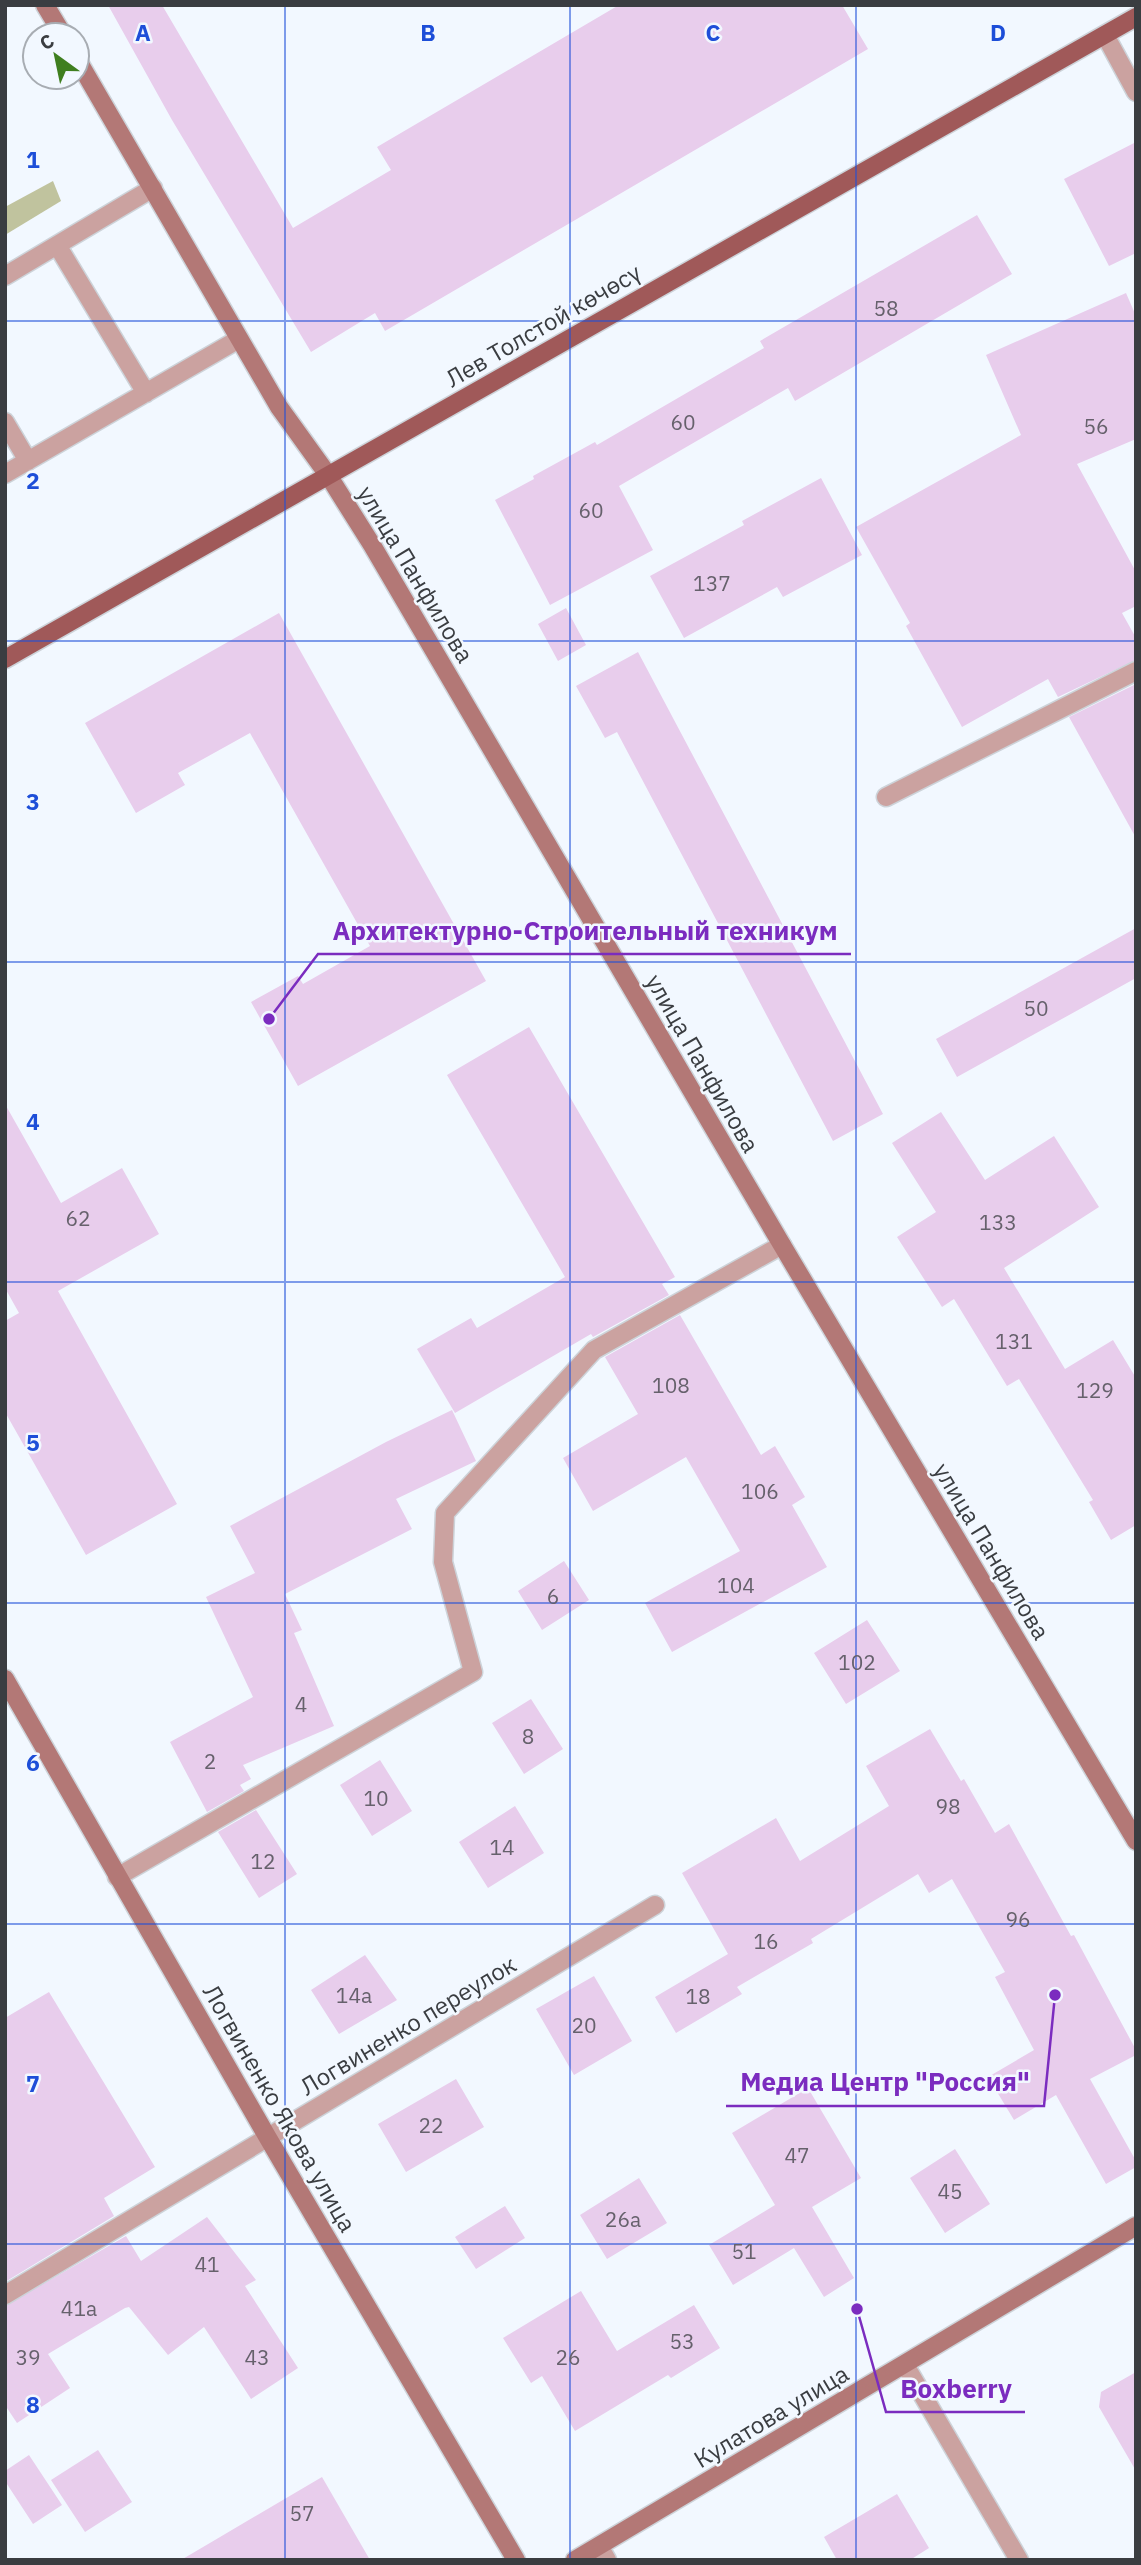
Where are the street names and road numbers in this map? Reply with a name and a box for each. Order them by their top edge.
street label: Лев Толстой көчөсү [440,256,647,394]
street label: улица Панфилова [351,480,482,669]
street label: улица Панфилова [639,968,767,1158]
street label: улица Панфилова [927,1457,1058,1646]
street label: Логвиненко переулок [294,1948,522,2102]
street label: Логвиненко Якова улица [196,1978,364,2238]
street label: Кулатова улица [688,2357,855,2475]

